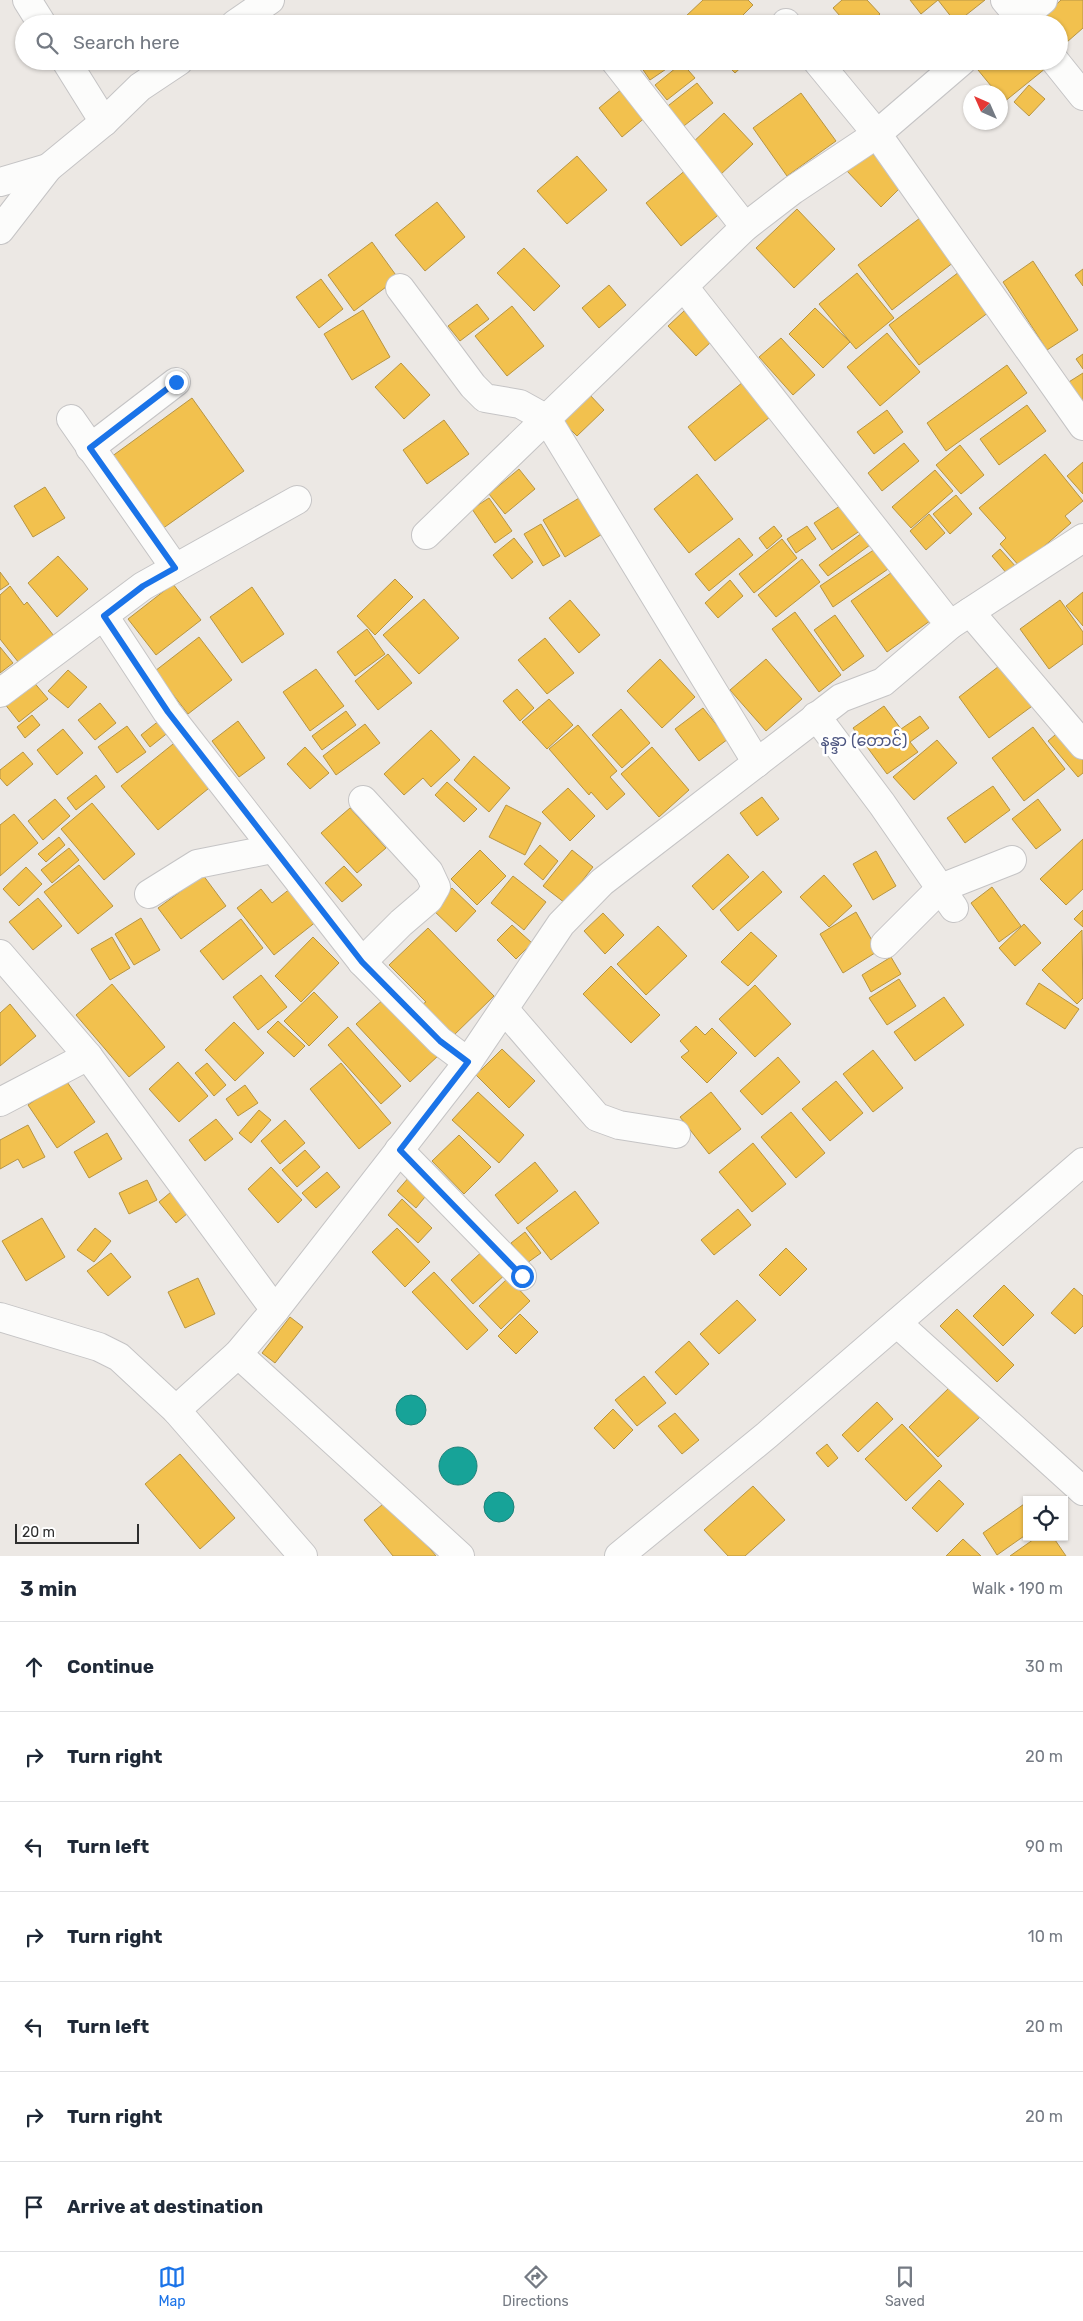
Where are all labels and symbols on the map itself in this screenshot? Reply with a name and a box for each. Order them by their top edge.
north arrow [963,85,1008,130]
route end [165,371,188,394]
district label: နန္ဒာ (တောင်) [821,729,907,754]
route start [511,1265,534,1288]
scale bar [15,1521,139,1544]

